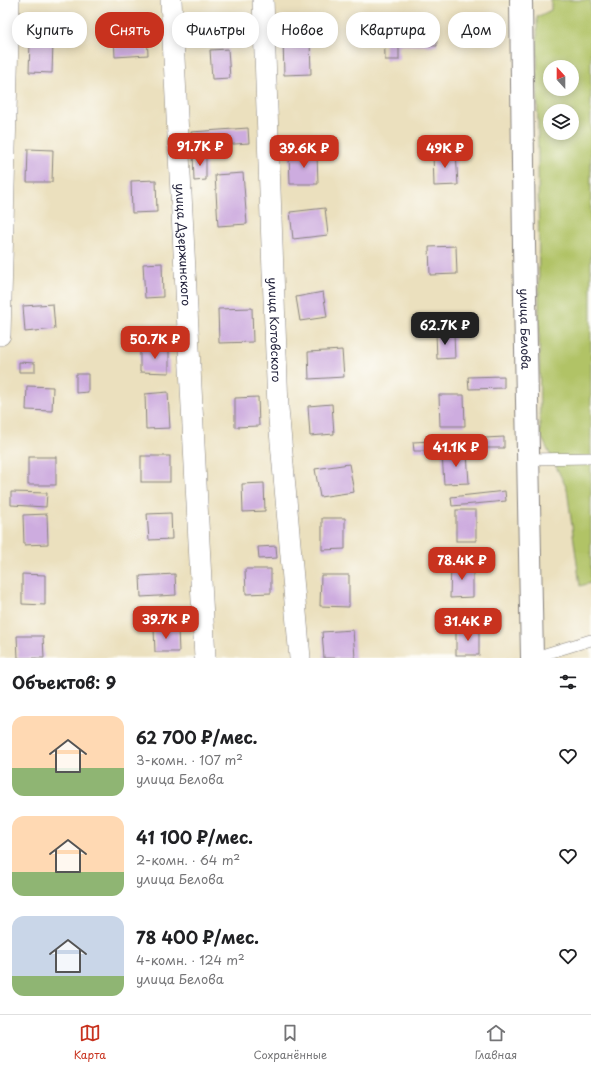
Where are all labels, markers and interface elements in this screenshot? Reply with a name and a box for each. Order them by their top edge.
chip: Купить [12,12,87,48]
chip: Снять [95,12,164,48]
chip: Фильтры [172,12,259,48]
chip: Новое [267,12,338,48]
chip: Квартира [346,12,440,48]
chip: Дом [448,12,506,48]
north arrow [543,60,579,96]
map controls [543,60,579,140]
button: layers [543,104,579,140]
pin: 91.7K ₽ [163,133,237,167]
pin: 39.6K ₽ [267,135,341,169]
pin: 49K ₽ [417,135,473,169]
text: 91.7K ₽ [177,136,223,155]
text: 39.6K ₽ [279,138,329,157]
text: 49K ₽ [426,138,464,157]
street label: улица Дзержинского [171,183,196,307]
street label: улица Котовского [264,277,286,383]
street label: улица Белова [516,288,535,370]
pin: 62.7K ₽ [408,312,482,346]
text: 62.7K ₽ [420,315,470,334]
pin: 50.7K ₽ [118,326,192,360]
text: 50.7K ₽ [130,329,180,348]
pin: 41.1K ₽ [419,434,493,468]
text: 41.1K ₽ [433,437,479,456]
pin: 78.4K ₽ [425,547,499,581]
text: 78.4K ₽ [437,550,487,569]
pin: 39.7K ₽ [129,606,203,640]
pin: 31.4K ₽ [431,608,505,642]
text: 39.7K ₽ [142,609,190,628]
text: 31.4K ₽ [444,611,492,630]
text: Объектов: 9 [12,669,116,695]
icon: filters [557,671,579,693]
text: 62 700 ₽/мес. [136,724,258,750]
icon: home [44,732,92,780]
icon: heart [557,745,579,767]
text: 3-комн. · 107 m² [136,750,243,769]
text: улица Белова [136,769,224,788]
text: 41 100 ₽/мес. [136,824,253,850]
icon: home [44,832,92,880]
icon: heart [557,845,579,867]
text: 2-комн. · 64 m² [136,850,240,869]
text: улица Белова [136,869,224,888]
text: 78 400 ₽/мес. [136,924,259,950]
icon: home [44,932,92,980]
icon: heart [557,945,579,967]
text: 4-комн. · 124 m² [136,950,245,969]
text: улица Белова [136,969,224,988]
tab: Карта [74,1022,106,1063]
tab: Сохранённые [254,1022,327,1063]
tab: Главная [475,1022,517,1063]

